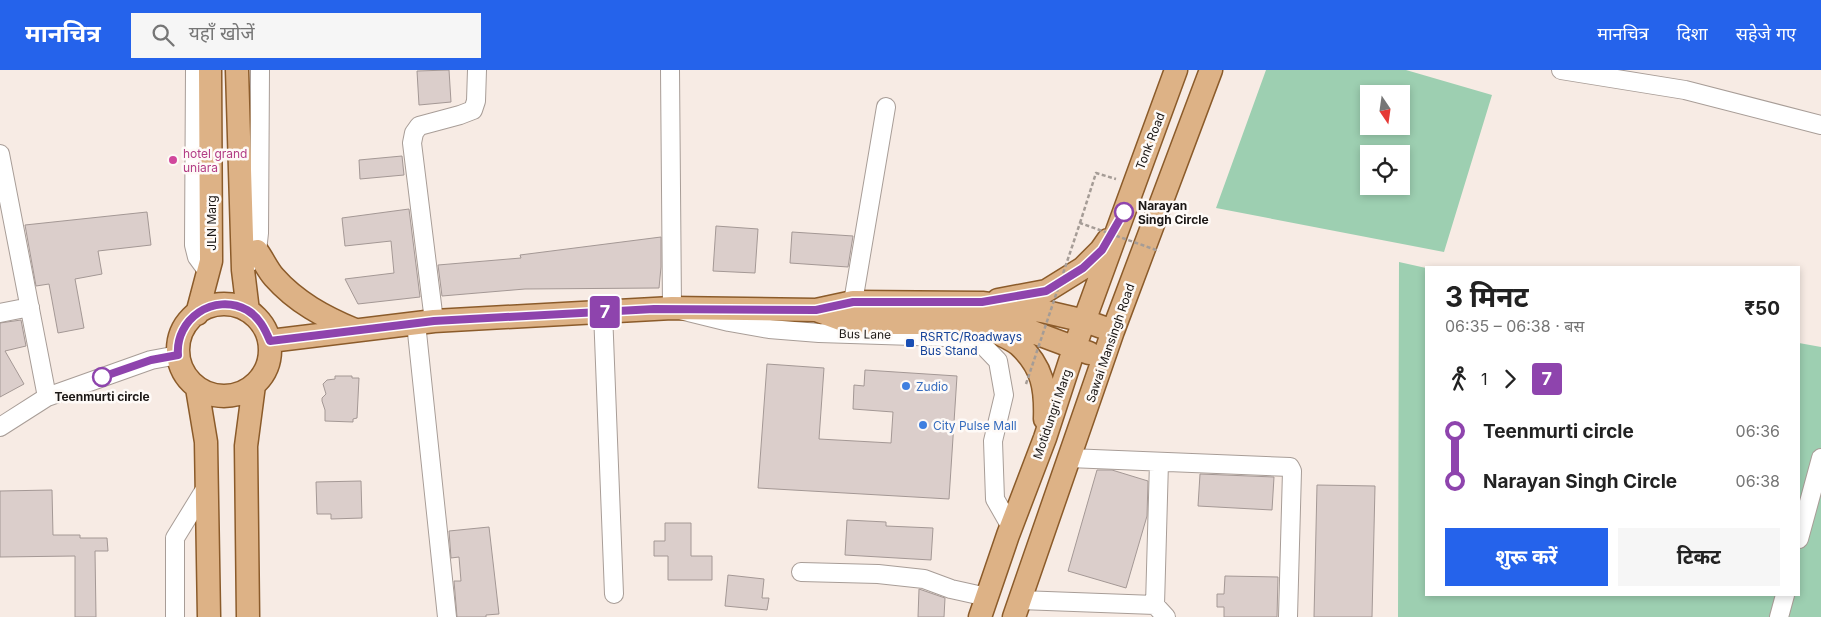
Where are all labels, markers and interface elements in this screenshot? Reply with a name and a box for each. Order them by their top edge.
search box [131,13,481,58]
text: मानचित्र [25,19,101,48]
icon: search [149,21,177,49]
text: यहाँ खोजें [189,22,255,45]
text: मानचित्र [1597,23,1649,44]
text: दिशा [1677,23,1708,44]
text: सहेजे गए [1736,23,1796,44]
north arrow [1360,85,1410,135]
map controls [1360,85,1410,195]
street label: Tonk Road [1132,110,1168,172]
button: locate [1360,145,1410,195]
place label: hotel grand uniara [183,146,247,175]
marker: hotel grand uniara [167,154,179,166]
street label: JLN Marg [204,195,219,251]
place label: Narayan Singh Circle [1138,198,1209,227]
marker: Narayan Singh Circle [1114,202,1134,222]
text: 3 मिनट [1445,280,1528,314]
street label: Sawai Mansingh Road [1083,281,1137,405]
line badge: 7 [589,296,621,328]
text: ₹50 [1744,297,1780,320]
text: 7 [600,301,610,322]
text: 06:35 – 06:38 · बस [1445,316,1584,336]
street label: Bus Lane [839,326,891,342]
place label: RSRTC/Roadways Bus Stand [920,329,1022,358]
marker: RSRTC/Roadways Bus Stand [904,337,916,349]
icon: walk [1445,365,1473,393]
icon: forward [1496,365,1524,393]
marker: Teenmurti circle [92,367,112,387]
street label: Motidungri Marg [1030,367,1074,461]
text: 7 [1542,368,1552,389]
text: 1 [1481,369,1488,389]
place label: Zudio [916,379,948,394]
marker: Zudio [900,380,912,392]
place label: Teenmurti circle [54,389,150,404]
place label: City Pulse Mall [933,418,1017,433]
marker: City Pulse Mall [917,419,929,431]
text: Teenmurti circle [1483,420,1634,443]
text: 06:36 [1736,421,1780,441]
text: Narayan Singh Circle [1483,470,1677,493]
text: 06:38 [1736,471,1780,491]
button: शुरू करें [1445,528,1608,586]
button: टिकट [1618,528,1780,586]

